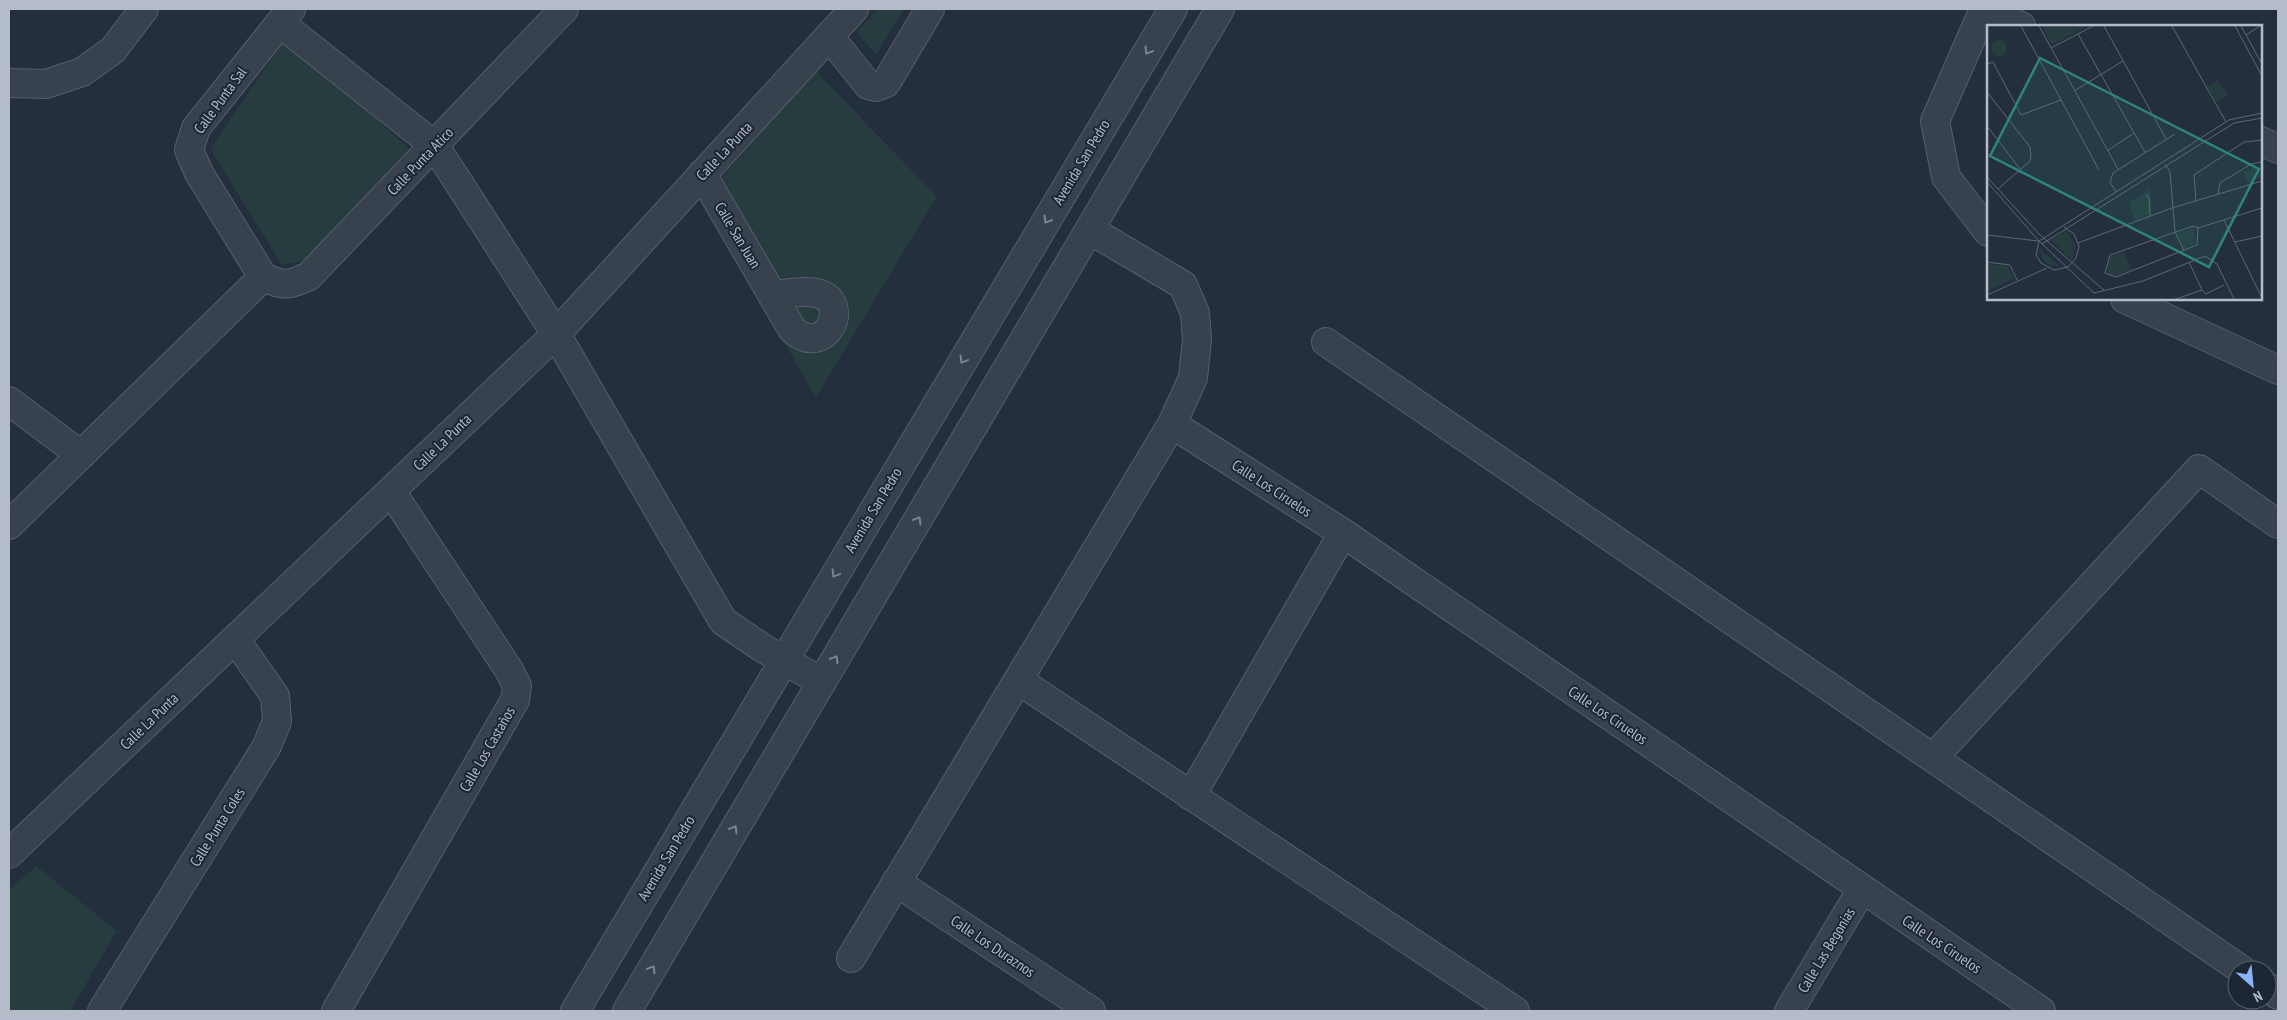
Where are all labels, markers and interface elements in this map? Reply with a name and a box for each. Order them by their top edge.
inset map [1987,25,2262,300]
one-way arrow [1144,45,1154,54]
street label: Calle Punta Sal [189,63,251,137]
street label: Avenida San Pedro [1048,116,1114,208]
street label: Calle La Punta [692,118,756,184]
street label: Calle Punta Atico [383,123,457,199]
street label: Calle San Juan [711,198,765,272]
one-way arrow [1043,215,1053,224]
one-way arrow [960,354,970,363]
street label: Calle La Punta [409,410,475,474]
street label: Calle Los Ciruelos [1229,455,1315,521]
street label: Avenida San Pedro [840,464,906,556]
one-way arrow [911,516,921,525]
one-way arrow [831,569,841,578]
one-way arrow [828,656,838,665]
street label: Calle Los Ciruelos [1565,682,1651,748]
street label: Calle La Punta [116,689,182,753]
street label: Calle Los Castaños [455,703,519,795]
street label: Calle Punta Coles [185,784,249,870]
street label: Avenida San Pedro [633,812,699,904]
one-way arrow [728,826,738,835]
street label: Calle Las Begonias [1793,904,1859,996]
street label: Calle Los Duraznos [947,911,1039,981]
street label: Calle Los Ciruelos [1899,911,1985,977]
north arrow [2227,960,2277,1010]
one-way arrow [645,966,655,975]
text: N [2250,987,2265,1006]

